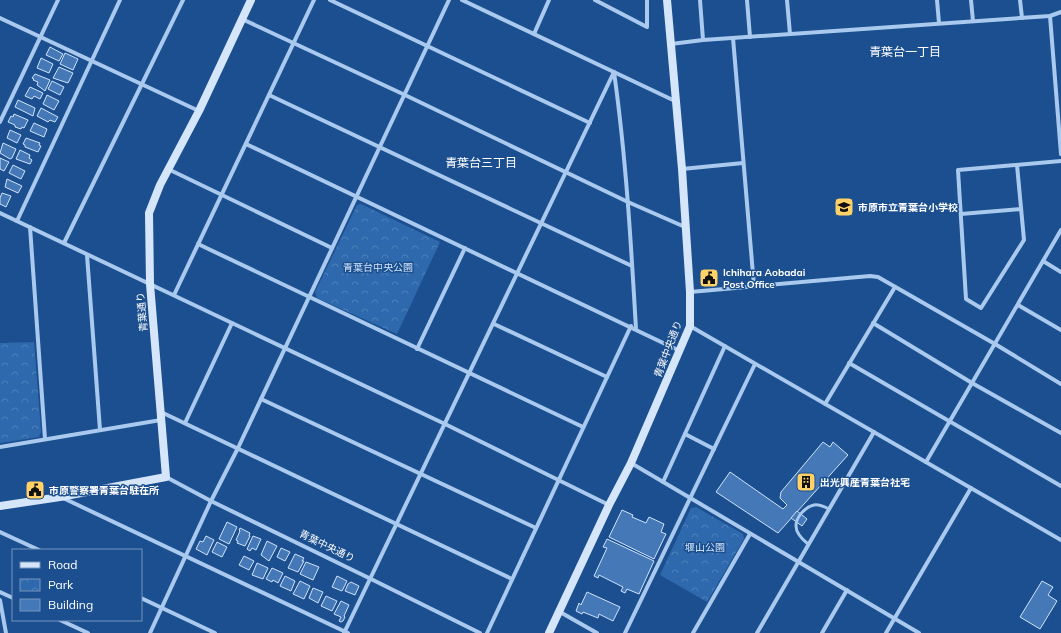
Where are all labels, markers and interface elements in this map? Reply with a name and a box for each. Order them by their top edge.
district label: 青葉台一丁目 [869,44,941,59]
district label: 青葉台三丁目 [445,155,517,170]
school or university icon: 市原市立青葉台小学校 [833,196,855,218]
place label: 市原市立青葉台小学校 [858,201,958,214]
park label: 青葉台中央公園 [343,261,413,274]
place label: Ichihara Aobadai Post Office [723,266,805,291]
public building icon: Ichihara Aobadai Post Office [698,267,720,289]
street label: 青葉通り [134,292,150,332]
street label: 青葉中央通り [651,319,685,379]
building icon: 出光興産青葉台社宅 [795,471,817,493]
place label: 出光興産青葉台社宅 [820,476,910,489]
public building icon: 市原警察署青葉台駐在所 [24,479,46,501]
place label: 市原警察署青葉台駐在所 [49,484,159,497]
street label: 青葉中央通り [297,527,357,565]
park label: 堰山公園 [685,541,725,554]
legend [12,549,142,621]
text: Road [48,557,77,572]
text: Park [48,577,74,592]
text: Building [48,597,93,612]

